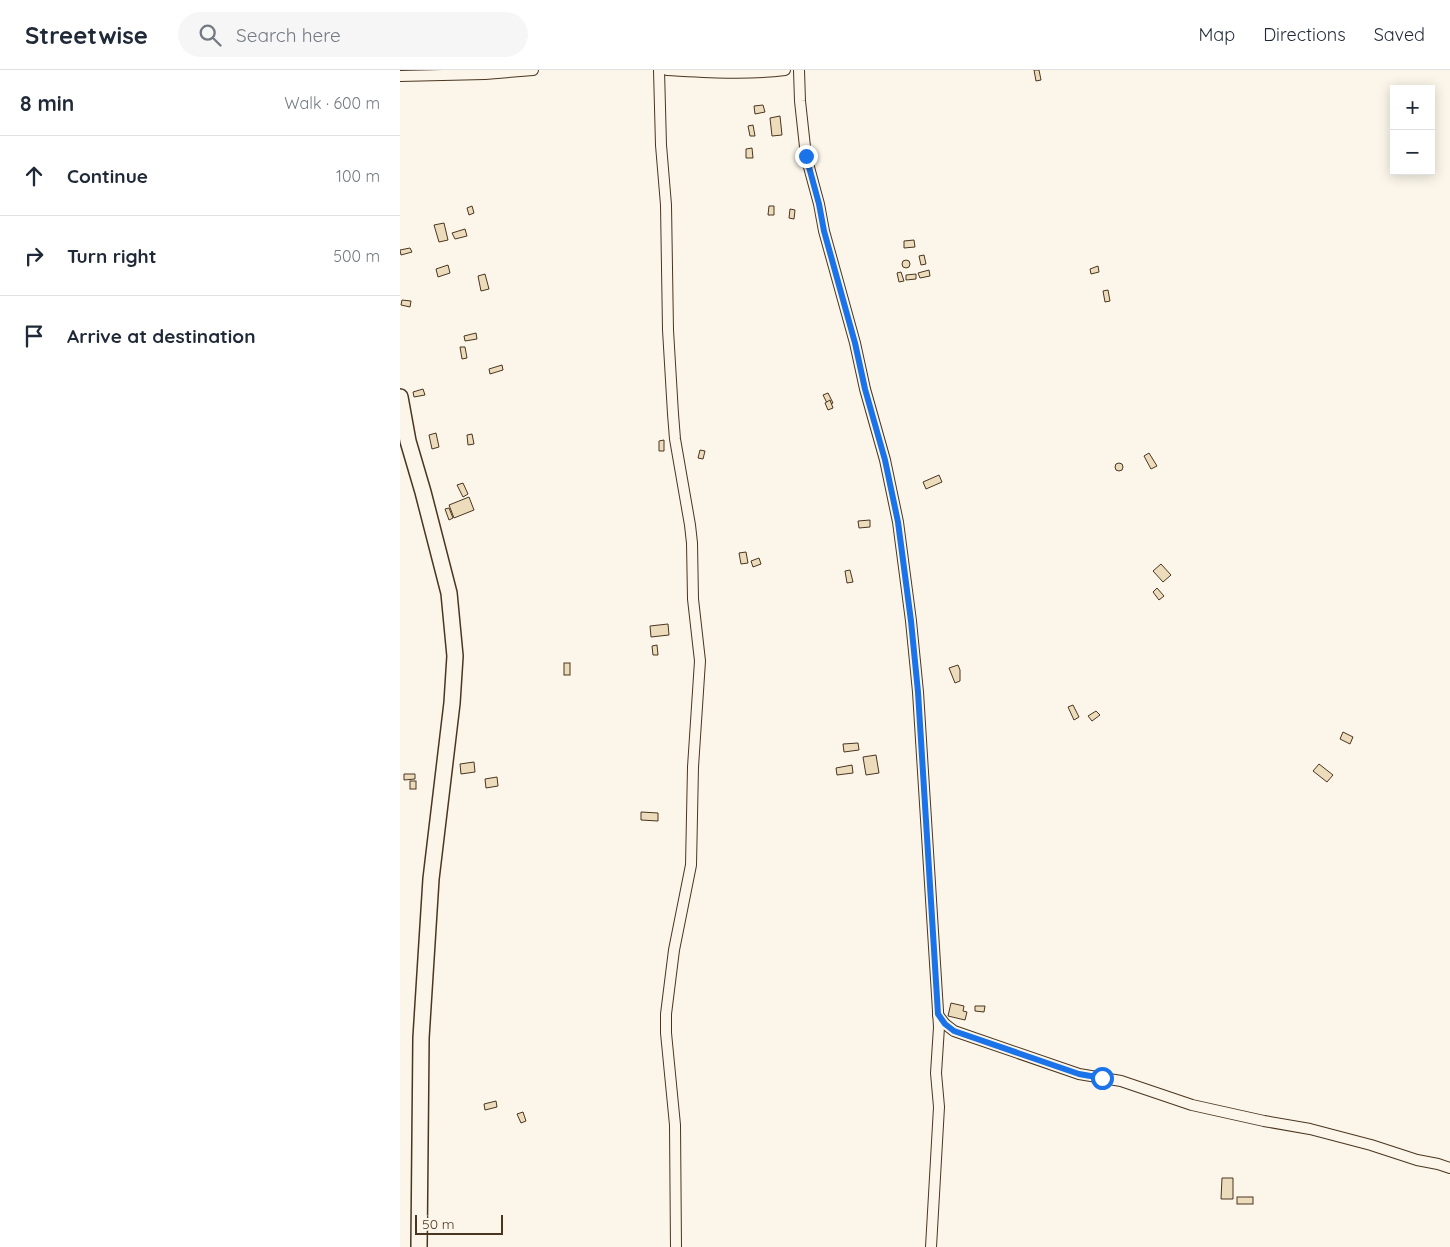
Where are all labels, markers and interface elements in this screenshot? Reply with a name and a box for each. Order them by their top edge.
search box [178,12,528,57]
text: Streetwise [25,20,148,50]
icon: search [196,21,224,49]
text: Search here [236,23,341,47]
text: Map [1198,23,1235,46]
text: Directions [1263,23,1346,46]
text: Saved [1374,23,1425,46]
map controls [1390,85,1435,175]
button: + [1390,85,1435,130]
text: 8 min [20,90,74,116]
text: Walk · 600 m [284,93,380,113]
button: − [1390,130,1435,175]
route end [795,145,818,168]
icon: ahead [20,162,48,190]
text: Continue [67,164,148,188]
text: 100 m [336,166,380,186]
icon: right [20,242,48,270]
text: Turn right [67,244,156,268]
text: 500 m [333,246,380,266]
icon: arrive [20,322,48,350]
text: Arrive at destination [67,324,256,348]
route start [1091,1067,1114,1090]
scale bar [415,1212,502,1235]
text: 50 m [422,1215,455,1233]

